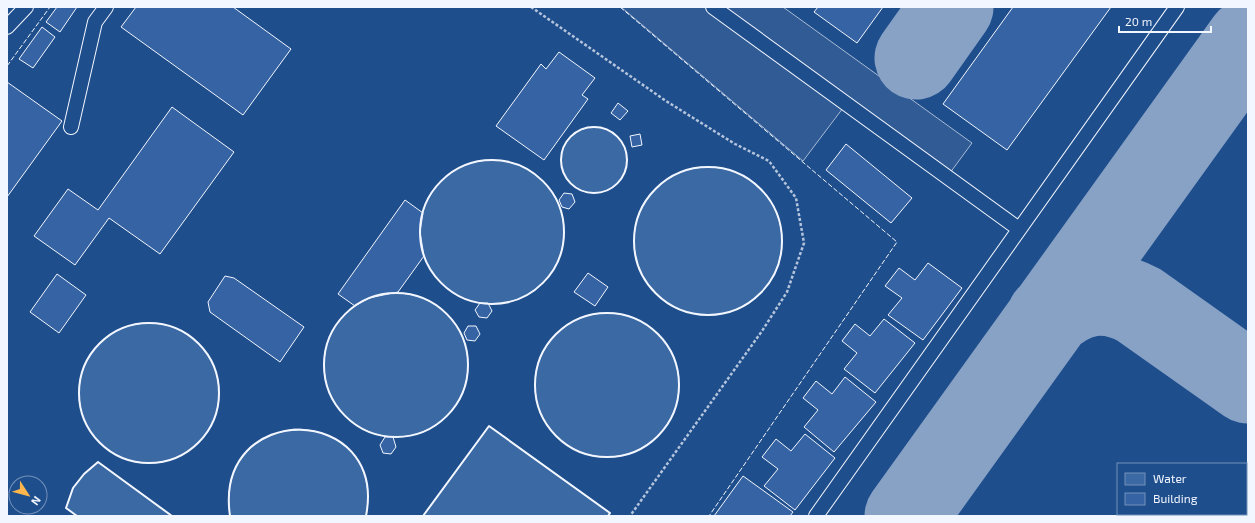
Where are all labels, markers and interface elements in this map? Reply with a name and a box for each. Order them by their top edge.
scale bar [1119,8,1211,34]
text: 20 m [1125,14,1152,28]
legend [1117,463,1247,515]
text: Water [1153,471,1187,485]
north arrow [8,475,48,515]
text: Building [1153,491,1198,505]
text: N [29,494,44,508]

